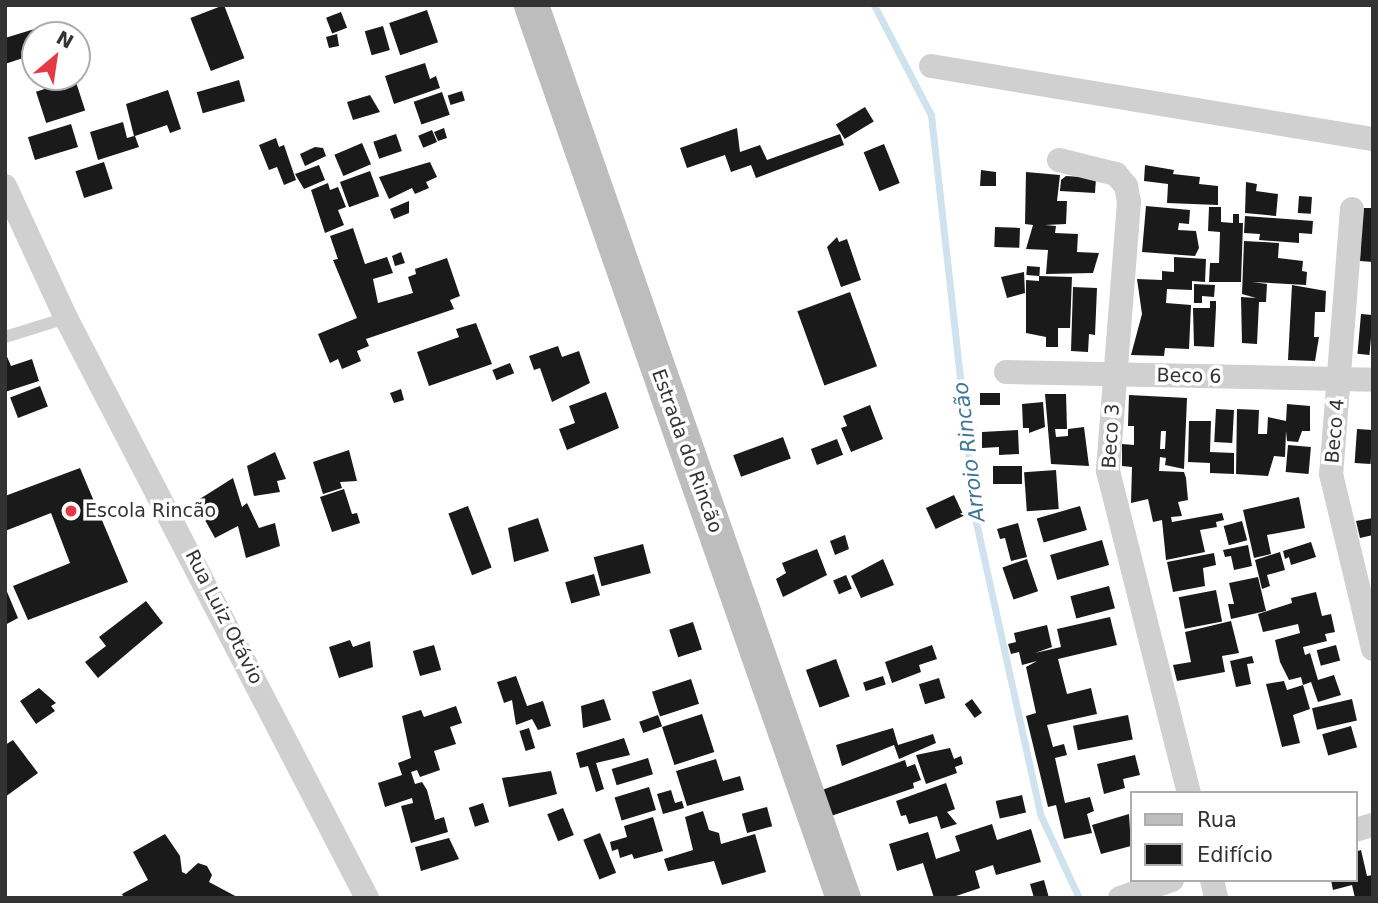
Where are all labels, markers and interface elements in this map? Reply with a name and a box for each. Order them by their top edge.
north arrow [21,21,91,91]
text: N [53,26,78,53]
street label: Beco 6 [1156,364,1222,388]
street label: Estrada do Rincão [647,366,727,536]
water label: Arroio Rincão [948,381,990,523]
street label: Beco 4 [1321,398,1349,464]
street label: Beco 3 [1098,403,1124,469]
place label: Escola Rincão [85,500,216,522]
marker: Escola Rincão [63,503,79,519]
street label: Rua Luiz Otávio [180,546,268,688]
legend [1130,791,1357,882]
text: Rua [1197,808,1237,832]
text: Edifício [1197,843,1273,867]

